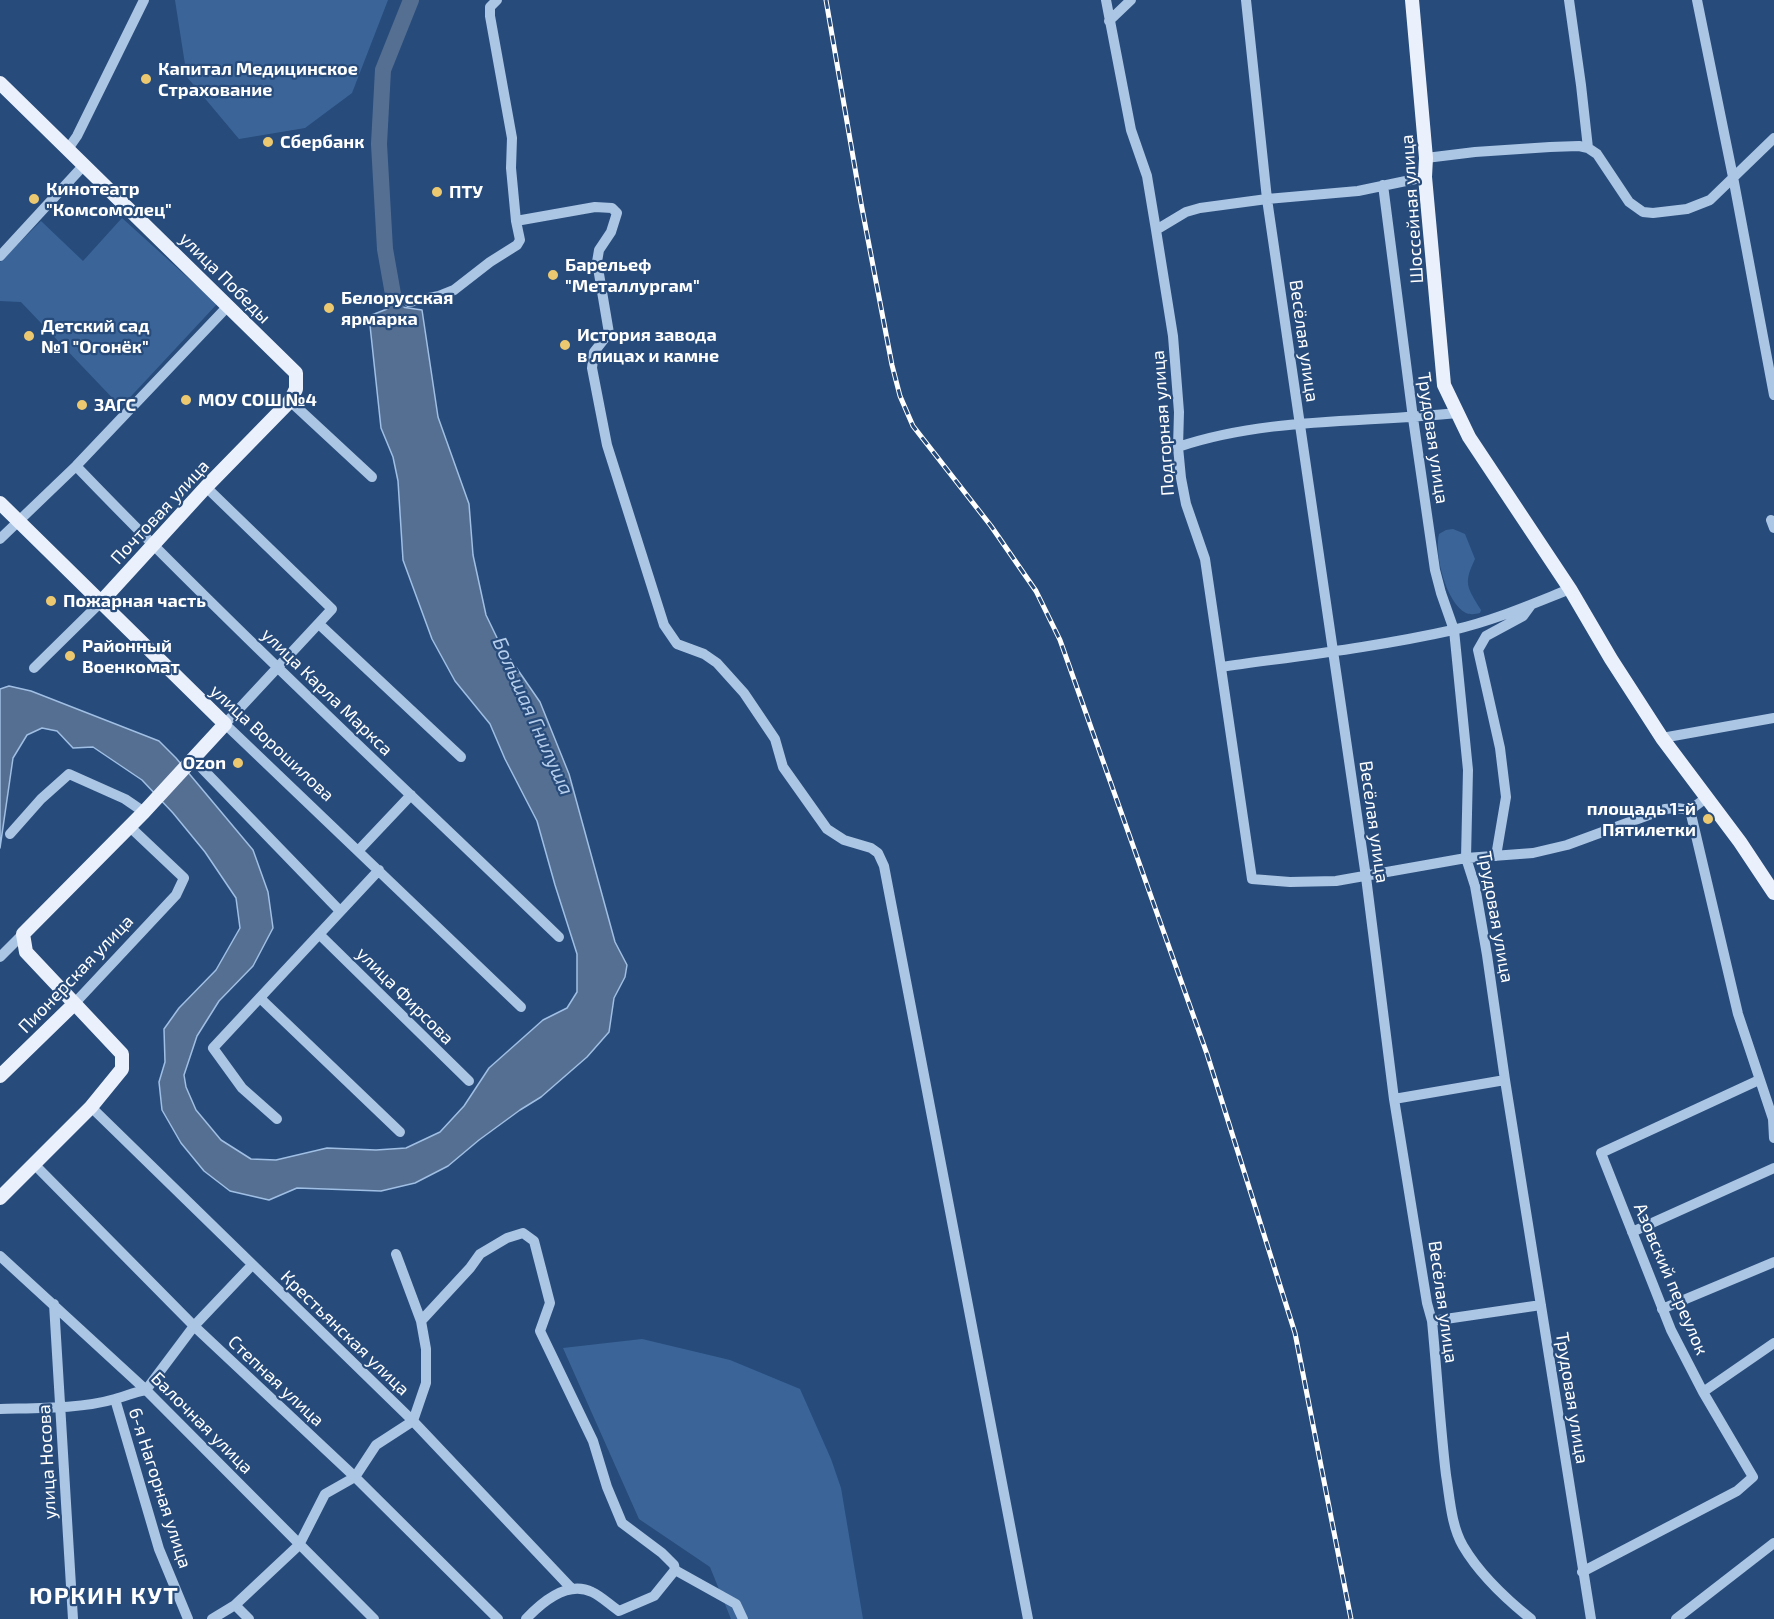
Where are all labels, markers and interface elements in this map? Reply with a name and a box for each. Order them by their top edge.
place label: Капитал Медицинское Страхование [158,58,358,100]
marker: Капитал Медицинское Страхование [139,72,153,86]
place label: Сбербанк [280,131,364,153]
street label: Шоссейная улица [1396,134,1428,284]
marker: Сбербанк [261,135,275,149]
place label: Кинотеатр "Комсомолец" [46,178,172,220]
place label: ПТУ [449,181,483,203]
marker: ПТУ [430,185,444,199]
marker: Кинотеатр "Комсомолец" [27,192,41,206]
street label: улица Победы [175,228,275,328]
place label: Барельеф "Металлургам" [565,254,700,296]
marker: Барельеф "Металлургам" [546,268,560,282]
street label: Весёлая улица [1285,278,1323,404]
place label: Белорусская ярмарка [341,287,453,330]
marker: Белорусская ярмарка [322,301,336,315]
place label: Детский сад №1 "Огонёк" [41,315,149,358]
place label: История завода в лицах и камне [577,324,719,366]
marker: Детский сад №1 "Огонёк" [22,329,36,343]
marker: История завода в лицах и камне [558,338,572,352]
street label: Подгорная улица [1147,349,1179,497]
street label: Трудовая улица [1413,371,1453,505]
place label: МОУ СОШ №4 [198,389,317,411]
marker: МОУ СОШ №4 [179,393,193,407]
place label: ЗАГС [94,394,136,416]
marker: ЗАГС [75,398,89,412]
street label: Почтовая улица [106,455,214,569]
place label: Пожарная часть [63,590,206,612]
marker: Пожарная часть [44,594,58,608]
street label: улица Карла Маркса [257,624,397,760]
water label: Большая Гнилуша [487,633,579,799]
place label: Районный Военкомат [82,635,180,678]
marker: Районный Военкомат [63,649,77,663]
street label: улица Ворошилова [205,680,339,806]
place label: Ozon [183,752,226,774]
marker: Ozon [231,756,245,770]
street label: Весёлая улица [1355,759,1393,885]
place label: площадь 1-й Пятилетки [1587,798,1696,840]
marker: площадь 1-й Пятилетки [1701,812,1715,826]
street label: Трудовая улица [1474,850,1518,984]
street label: Пионерская улица [14,910,138,1038]
street label: улица Фирсова [352,943,458,1049]
street label: Азовский переулок [1629,1200,1713,1358]
street label: Весёлая улица [1424,1239,1462,1365]
street label: Крестьянская улица [276,1266,414,1400]
street label: Степная улица [223,1331,329,1431]
street label: Трудовая улица [1551,1331,1593,1465]
street label: Балочная улица [147,1368,257,1478]
street label: улица Носова [33,1404,61,1520]
street label: 6-я Нагорная улица [124,1405,196,1571]
district label: ЮРКИН КУТ [29,1582,179,1610]

